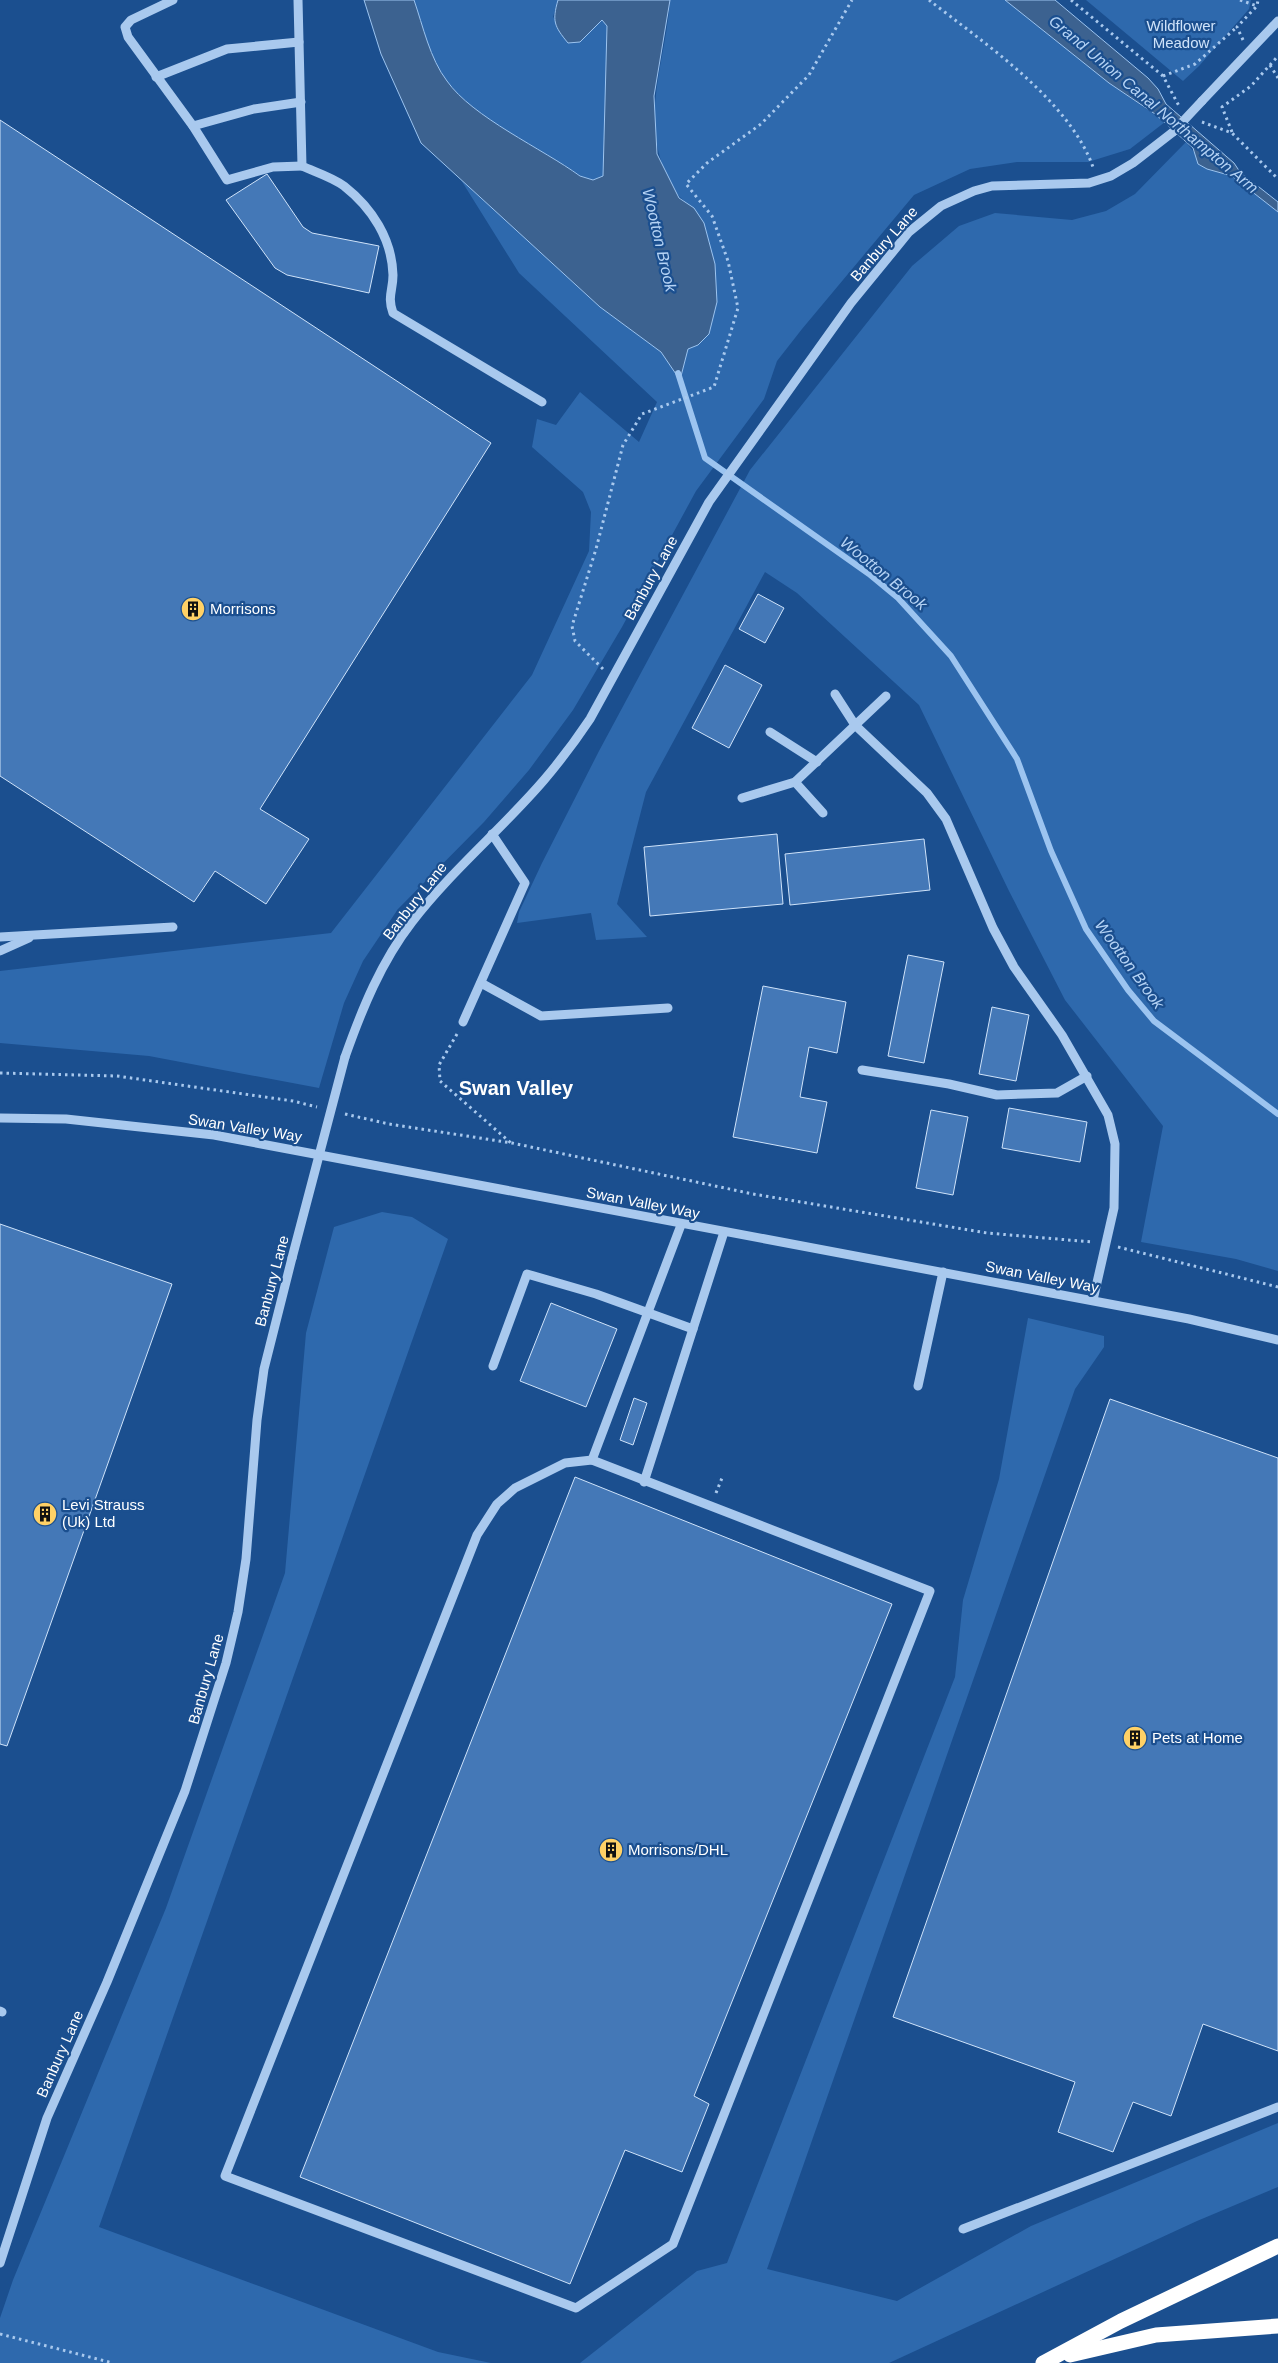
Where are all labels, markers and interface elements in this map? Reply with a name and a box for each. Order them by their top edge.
water label: Grand Union Canal Northampton Arm [1046,12,1261,197]
park label: Wildflower Meadow [1146,17,1216,51]
water label: Wootton Brook [639,187,680,295]
street label: Banbury Lane [847,203,921,284]
street label: Banbury Lane [620,533,681,623]
water label: Wootton Brook [837,533,931,614]
building icon: Morrisons [180,596,206,622]
place label: Morrisons [210,600,276,617]
street label: Banbury Lane [379,859,450,943]
water label: Wootton Brook [1092,916,1168,1013]
district label: Swan Valley [459,1077,574,1099]
street label: Swan Valley Way [187,1110,304,1145]
street label: Swan Valley Way [585,1183,702,1222]
street label: Banbury Lane [251,1234,292,1328]
street label: Swan Valley Way [984,1257,1101,1296]
place label: Levi Strauss (Uk) Ltd [62,1496,145,1530]
building icon: Levi Strauss (Uk) Ltd [32,1501,58,1527]
street label: Banbury Lane [184,1632,227,1726]
building icon: Pets at Home [1122,1725,1148,1751]
place label: Pets at Home [1152,1729,1243,1746]
building icon: Morrisons/DHL [598,1837,624,1863]
place label: Morrisons/DHL [628,1841,728,1858]
street label: Banbury Lane [33,2008,86,2100]

